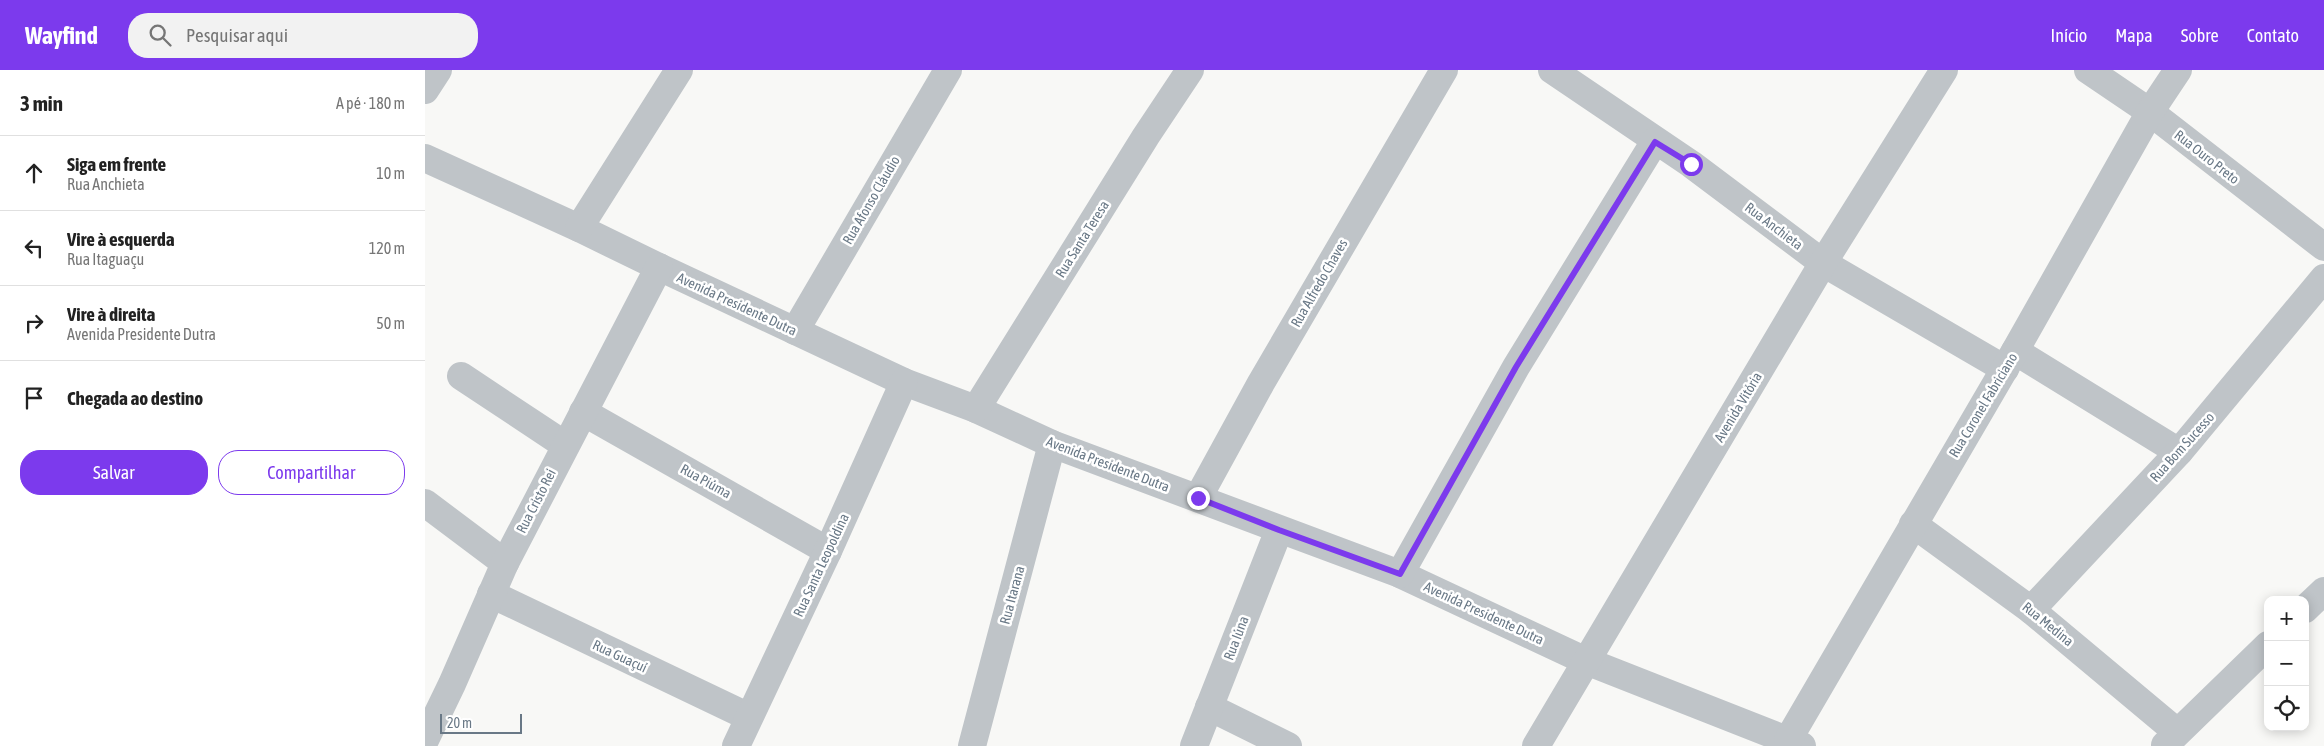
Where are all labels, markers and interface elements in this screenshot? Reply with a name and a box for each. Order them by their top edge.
search box [128,13,478,58]
icon: search [146,21,174,49]
text: Wayfind [25,22,98,49]
text: Pesquisar aqui [186,24,288,46]
text: Início [2051,25,2087,46]
text: Mapa [2115,25,2153,46]
text: Sobre [2181,25,2219,46]
text: Contato [2247,25,2299,46]
text: 3 min [20,91,63,115]
text: A pé · 180 m [336,94,405,112]
street label: Rua Ouro Preto [2172,127,2242,187]
text: Siga em frente [67,153,166,175]
street label: Rua Afonso Cláudio [839,153,903,247]
route start [1680,153,1703,176]
icon: ahead [20,159,48,187]
text: 10 m [376,164,405,182]
text: Rua Anchieta [67,175,145,193]
street label: Rua Santa Teresa [1052,198,1112,280]
street label: Rua Anchieta [1742,199,1806,253]
text: Vire à esquerda [67,228,175,250]
icon: left [20,234,48,262]
street label: Rua Alfredo Chaves [1287,236,1351,330]
text: 120 m [369,239,405,257]
text: Rua Itaguaçu [67,250,144,268]
street label: Avenida Presidente Dutra [675,269,799,339]
text: Vire à direita [67,303,155,325]
icon: right [20,309,48,337]
text: 50 m [376,314,405,332]
text: Avenida Presidente Dutra [67,325,216,343]
street label: Rua Coronel Fabriciano [1946,350,2020,460]
street label: Avenida Vitória [1711,369,1765,445]
icon: arrive [20,384,48,412]
text: Chegada ao destino [67,387,203,409]
street label: Rua Bom Sucesso [2147,409,2217,485]
street label: Avenida Presidente Dutra [1044,433,1172,495]
button: Salvar [20,450,208,495]
button: Compartilhar [218,450,405,495]
street label: Rua Piúma [678,461,734,501]
street label: Rua Cristo Rei [513,466,559,536]
route end [1187,487,1210,510]
street label: Rua Santa Leopoldina [790,511,852,619]
street label: Rua Itarana [997,564,1027,626]
street label: Avenida Presidente Dutra [1422,578,1546,648]
map controls [2264,596,2309,731]
button: + [2264,596,2309,641]
street label: Rua Medina [2019,599,2077,649]
street label: Rua Iúna [1220,614,1252,662]
street label: Rua Guaçuí [590,636,650,676]
button: − [2264,641,2309,686]
button: locate [2264,686,2309,731]
scale bar [440,711,523,734]
text: 20 m [447,715,472,731]

